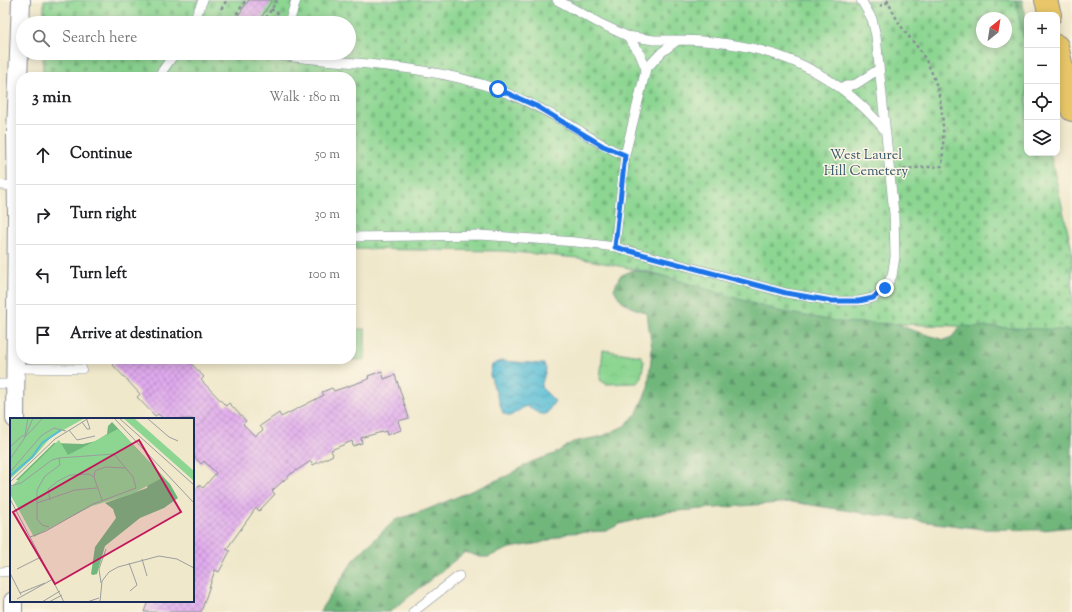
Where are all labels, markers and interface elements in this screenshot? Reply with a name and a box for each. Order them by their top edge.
north arrow [976,12,1012,48]
map controls [1024,12,1060,156]
button: + [1024,12,1060,48]
search box [16,16,356,60]
icon: search [30,27,52,49]
text: Search here [62,28,137,49]
button: − [1024,48,1060,84]
route start [489,80,507,98]
button: locate [1024,84,1060,120]
text: 3 min [32,86,71,110]
text: Walk · 180 m [269,89,340,107]
button: layers [1024,120,1060,156]
icon: ahead [32,144,54,166]
text: Continue [70,144,132,165]
text: 50 m [315,146,340,164]
park label: West Laurel Hill Cemetery [824,146,908,182]
icon: right [32,204,54,226]
text: Turn right [70,204,136,225]
text: 30 m [314,206,340,224]
icon: left [32,264,54,286]
text: Turn left [70,264,127,285]
text: 100 m [308,266,340,284]
route end [876,279,894,297]
icon: arrive [32,324,54,346]
text: Arrive at destination [70,324,203,345]
inset map [10,418,194,602]

